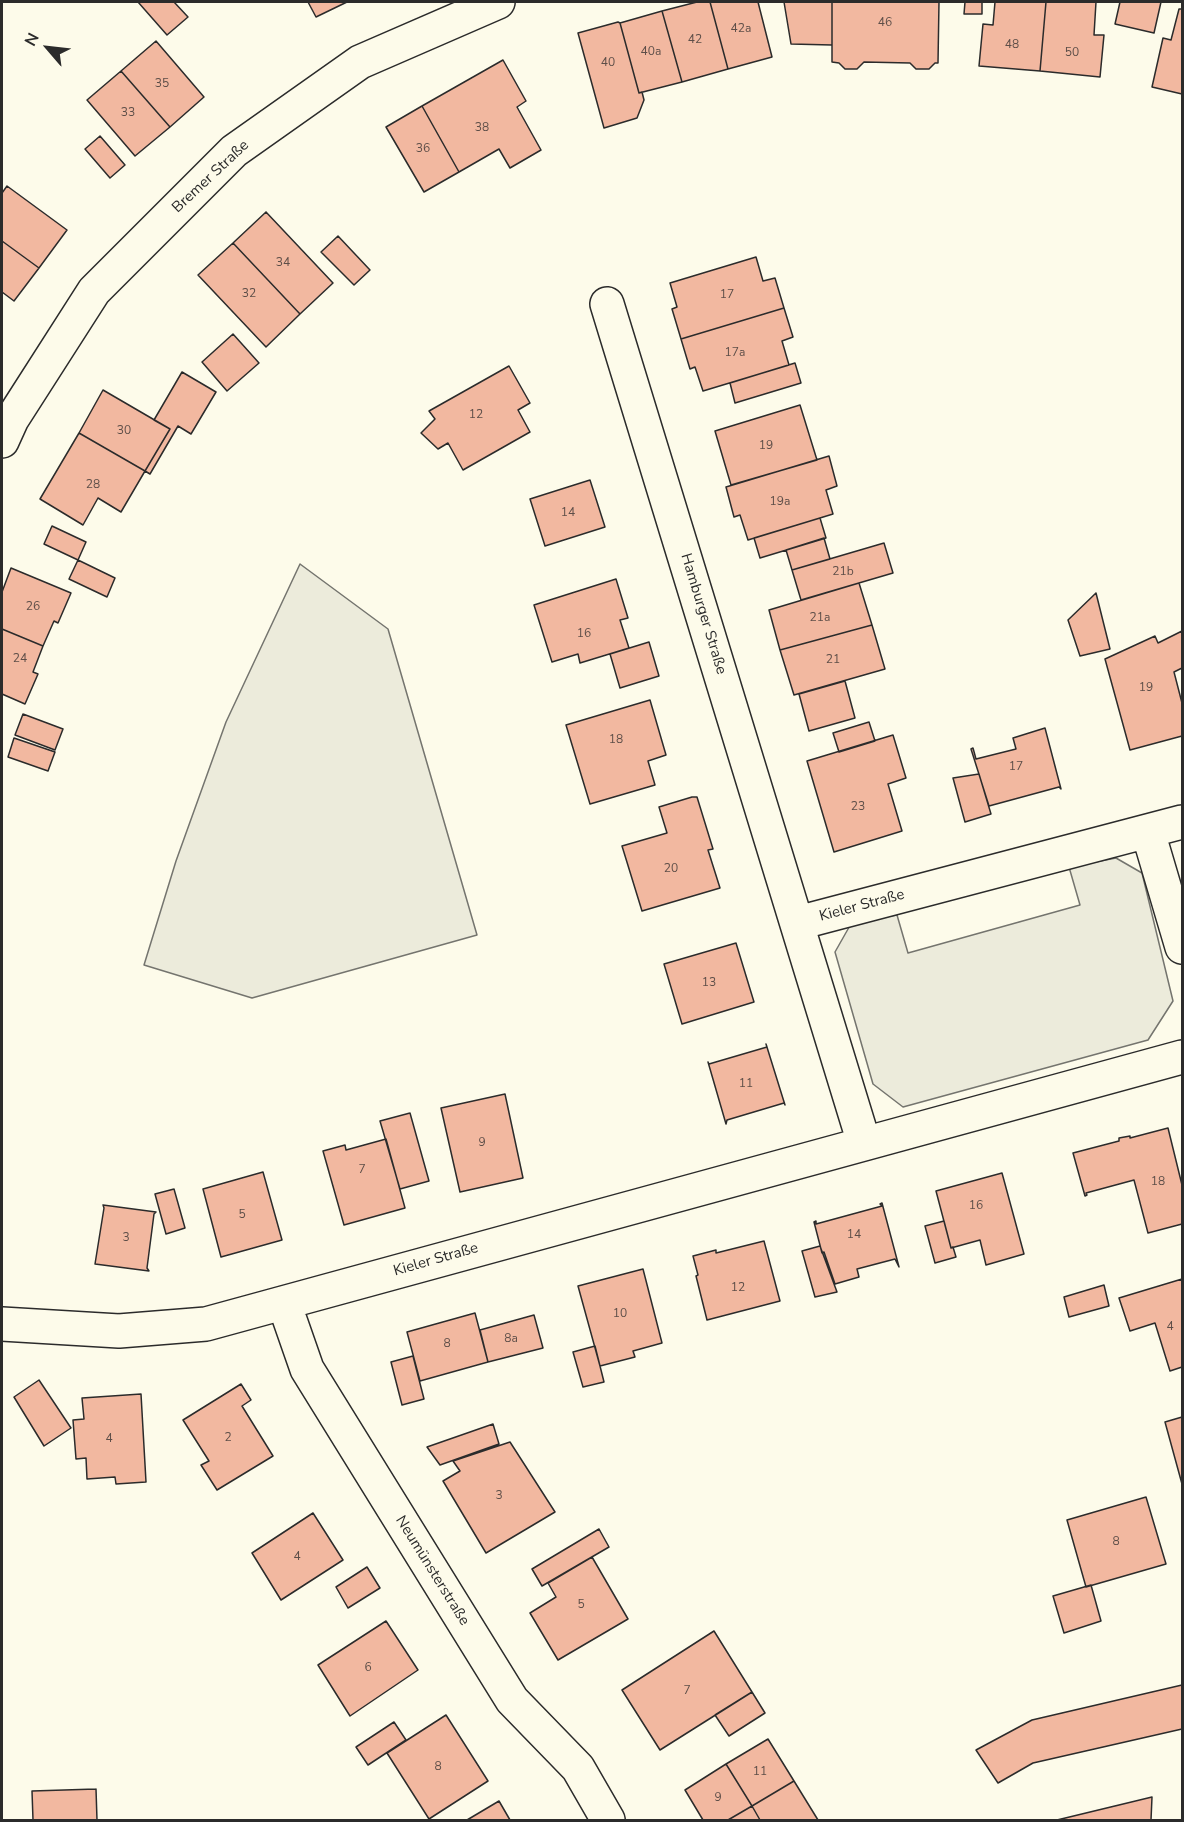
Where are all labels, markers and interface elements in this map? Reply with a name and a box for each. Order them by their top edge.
house number: 46 [878,16,892,30]
north arrow [18,18,78,78]
house number: 42a [731,22,751,36]
text: N [20,29,45,50]
house number: 42 [688,33,702,47]
house number: 48 [1005,38,1019,52]
house number: 40a [641,45,661,59]
house number: 50 [1065,46,1079,60]
house number: 40 [601,56,615,70]
house number: 35 [155,77,169,91]
house number: 33 [121,106,135,120]
house number: 38 [475,121,489,135]
street label: Bremer Straße [169,137,253,217]
house number: 36 [416,142,430,156]
house number: 34 [276,256,290,270]
house number: 32 [242,287,256,301]
house number: 17 [720,288,734,302]
house number: 17a [725,346,745,360]
house number: 12 [469,408,483,422]
house number: 30 [117,424,131,438]
house number: 19 [759,439,773,453]
house number: 28 [86,478,100,492]
house number: 19a [770,495,790,509]
house number: 14 [561,506,575,520]
street label: Hamburger Straße [676,551,730,677]
house number: 21b [832,565,854,579]
house number: 26 [26,600,40,614]
house number: 21a [810,611,830,625]
house number: 16 [577,627,591,641]
house number: 24 [13,652,27,666]
house number: 21 [826,653,840,667]
house number: 19 [1139,681,1153,695]
house number: 18 [609,733,623,747]
house number: 17 [1009,760,1023,774]
house number: 23 [851,800,865,814]
house number: 20 [664,862,678,876]
street label: Kieler Straße [818,886,906,926]
house number: 13 [702,976,716,990]
house number: 11 [739,1077,753,1091]
house number: 9 [478,1136,486,1150]
house number: 7 [358,1163,366,1177]
house number: 18 [1151,1175,1165,1189]
house number: 16 [969,1199,983,1213]
house number: 5 [238,1208,246,1222]
house number: 14 [847,1228,861,1242]
house number: 3 [122,1231,130,1245]
street label: Kieler Straße [392,1239,480,1281]
house number: 12 [731,1281,745,1295]
house number: 10 [613,1307,627,1321]
house number: 4 [1166,1320,1174,1334]
house number: 8a [504,1332,518,1346]
house number: 8 [443,1337,451,1351]
house number: 2 [224,1431,232,1445]
house number: 4 [105,1432,113,1446]
house number: 3 [495,1489,503,1503]
street label: Neumünsterstraße [391,1513,473,1629]
house number: 8 [1112,1535,1120,1549]
house number: 4 [293,1550,301,1564]
house number: 5 [577,1598,585,1612]
house number: 6 [364,1661,372,1675]
house number: 7 [683,1684,691,1698]
house number: 8 [434,1760,442,1774]
house number: 11 [753,1765,767,1779]
house number: 9 [714,1791,722,1805]

